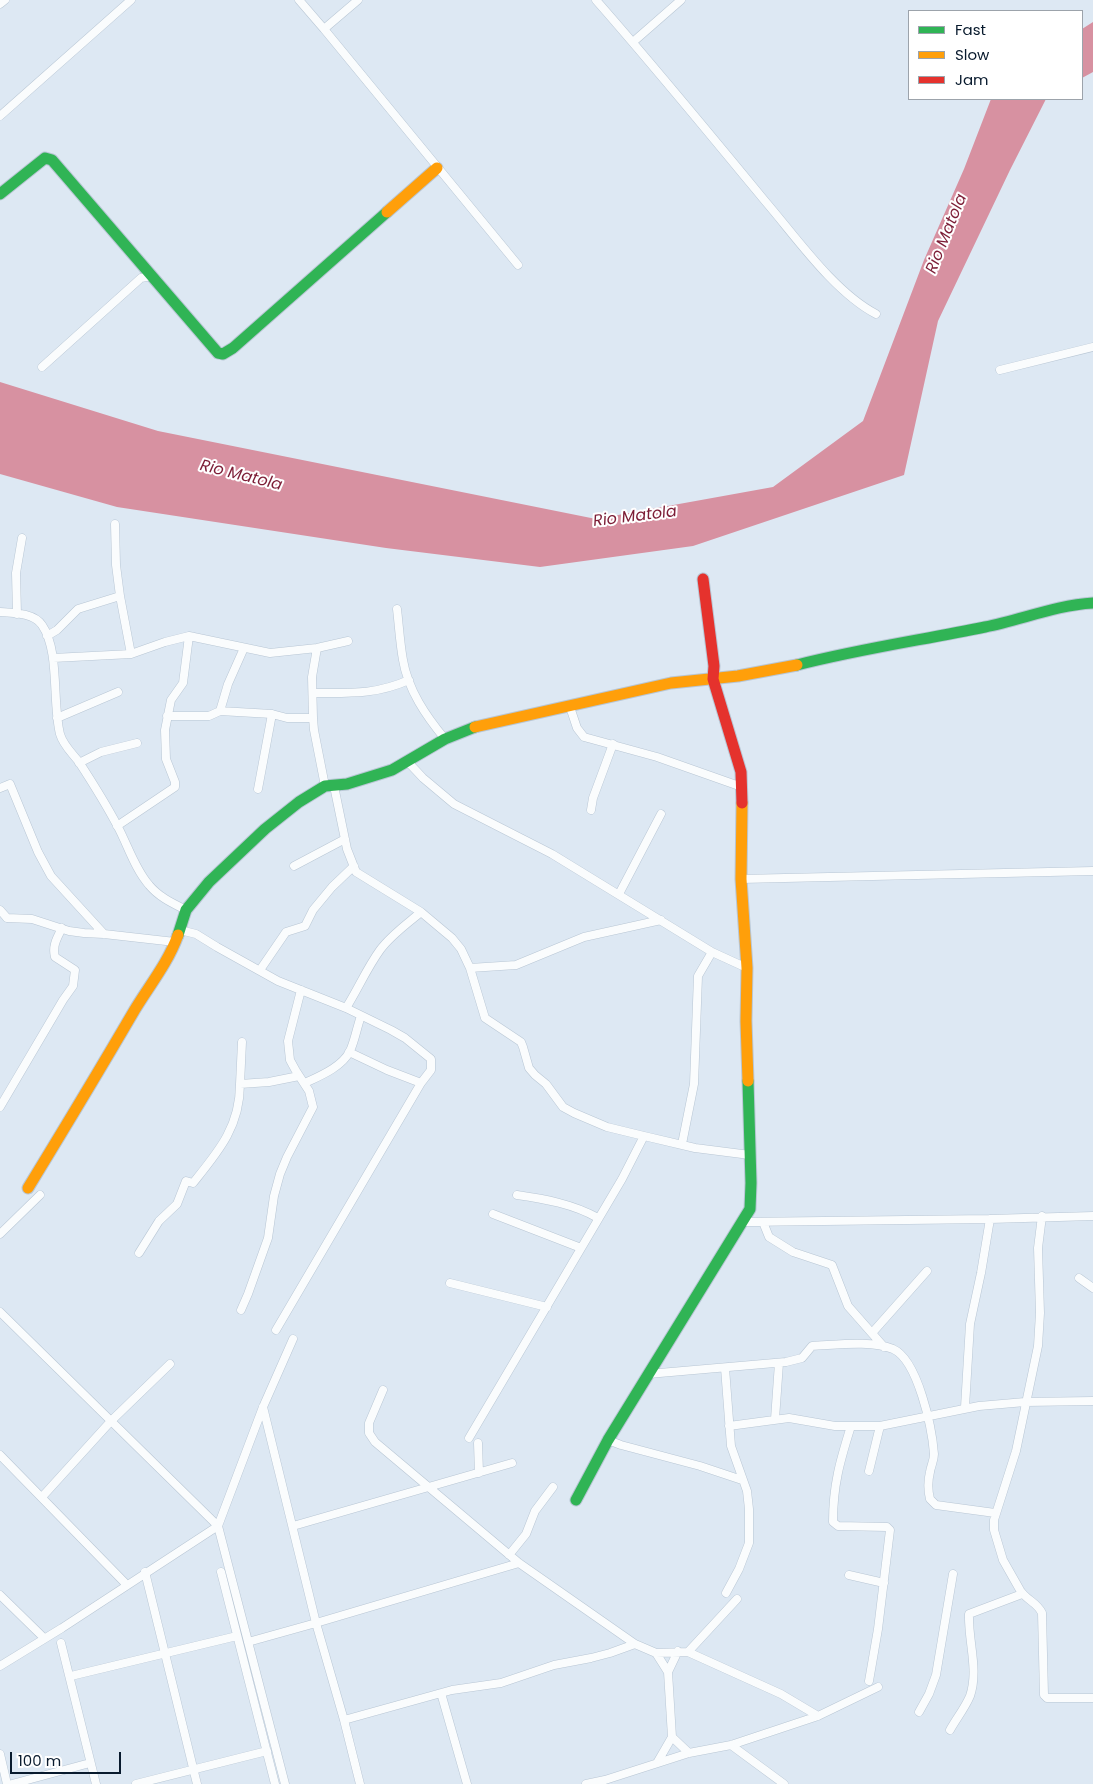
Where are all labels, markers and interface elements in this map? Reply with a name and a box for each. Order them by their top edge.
legend [908,10,1083,100]
text: Fast [955,19,986,40]
text: Slow [955,44,989,65]
text: Jam [955,69,989,90]
water label: Rio Matola [922,191,972,277]
water label: Rio Matola [198,457,284,495]
water label: Rio Matola [592,502,678,532]
scale bar [12,1742,124,1774]
text: 100 m [18,1750,61,1771]

